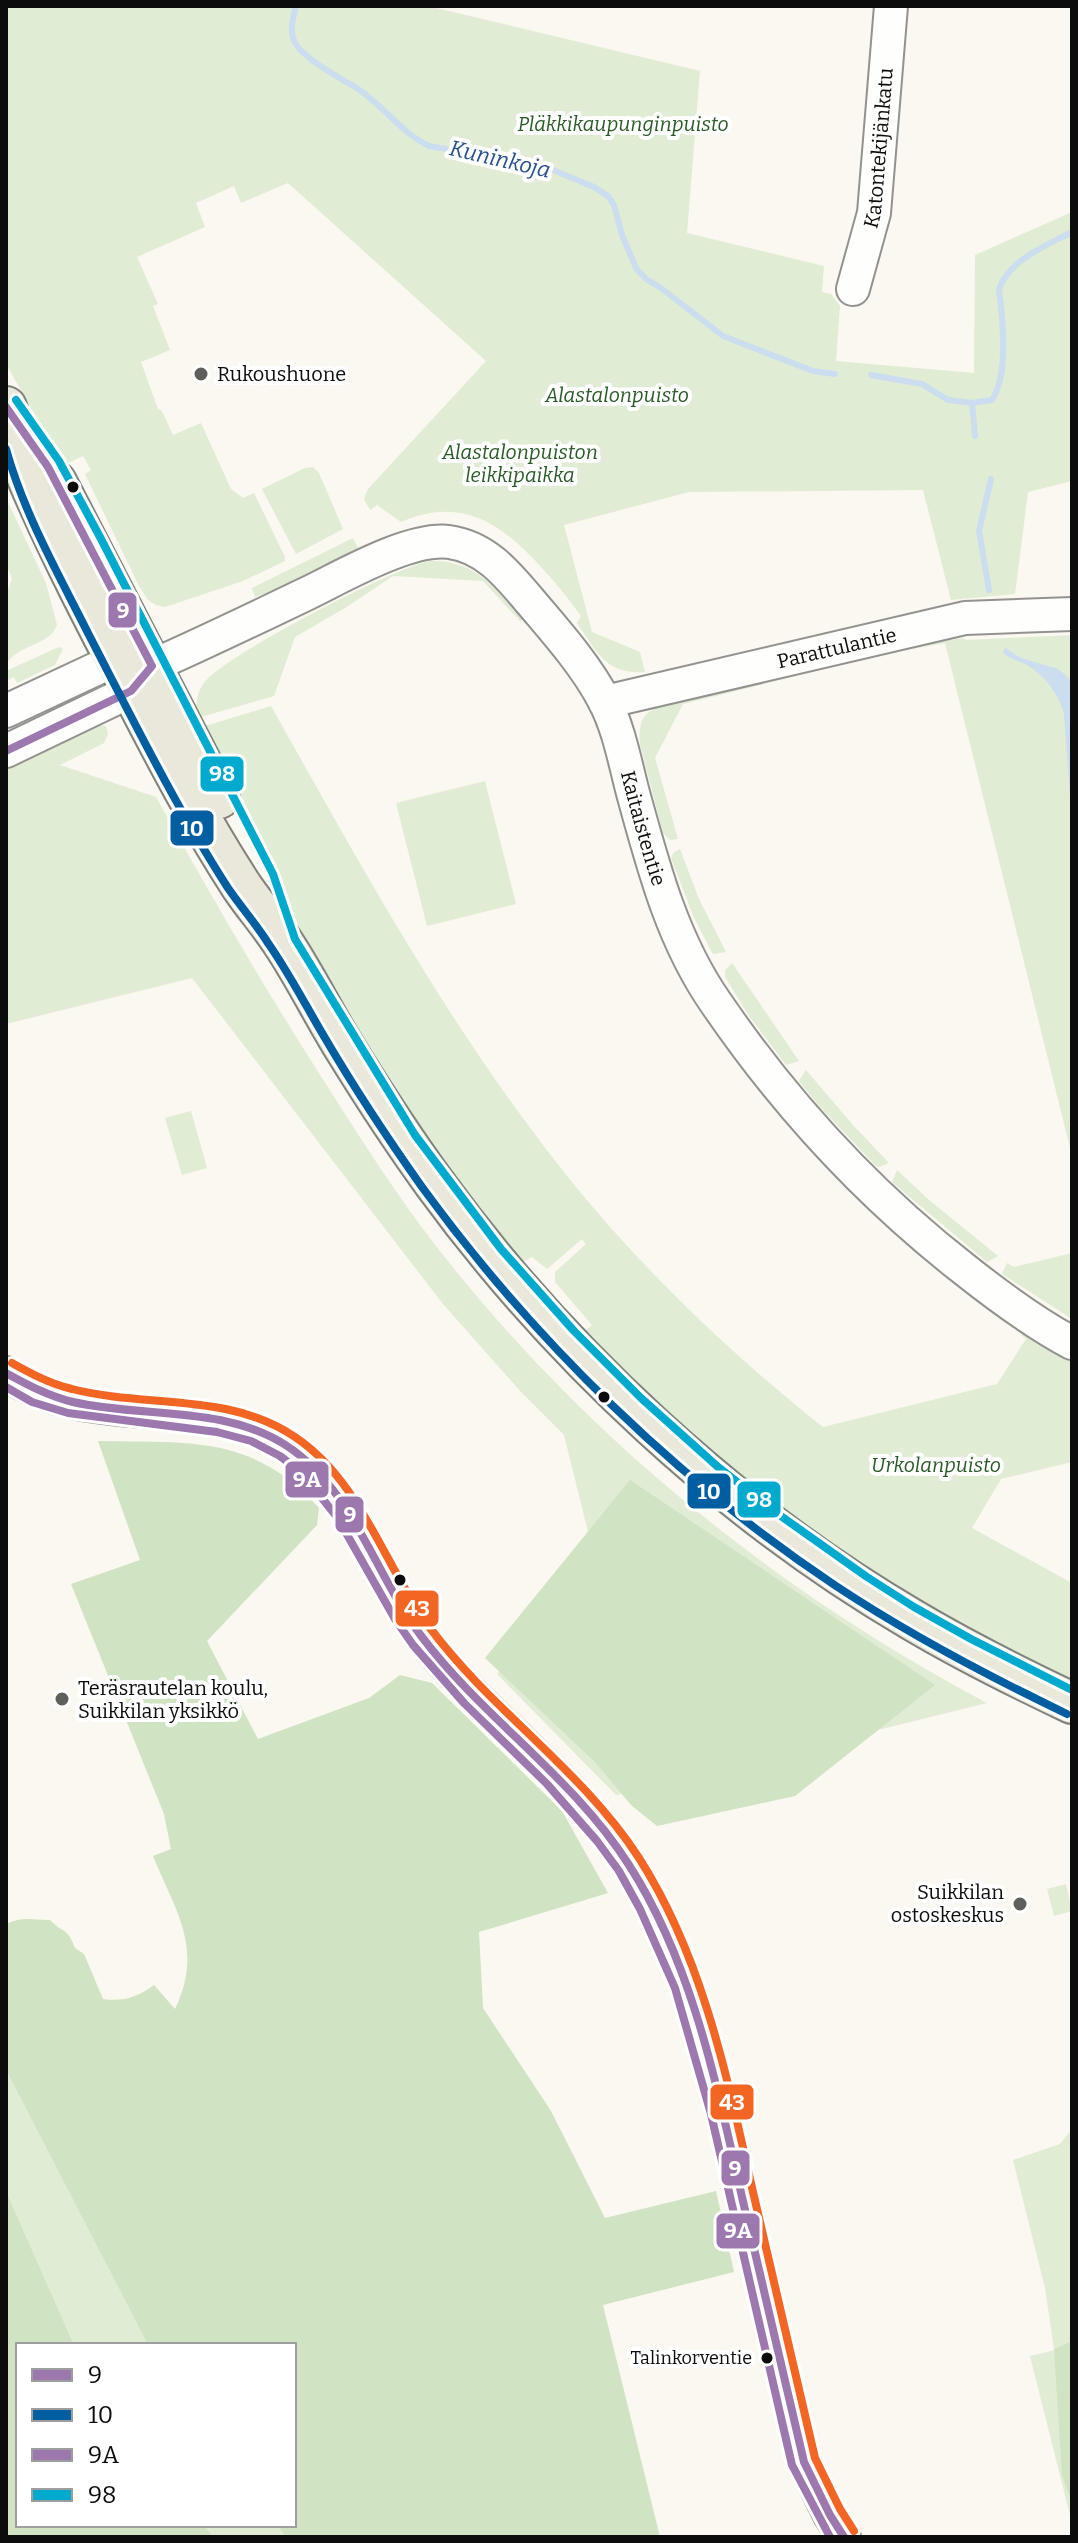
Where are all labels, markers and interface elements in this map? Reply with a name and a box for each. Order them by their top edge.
street label: Katontekijänkatu [858,67,898,231]
park label: Pläkkikaupunginpuisto [517,112,729,136]
water label: Kuninkoja [447,134,553,184]
place label: Rukoushuone [217,362,346,386]
marker: Rukoushuone [192,365,210,383]
park label: Alastalonpuisto [544,383,689,407]
park label: Alastalonpuiston leikkipaikka [441,440,598,487]
unlabelled marker [65,479,81,495]
line badge: 9 [107,591,138,629]
text: 9 [116,597,130,624]
street label: Parattulantie [775,622,899,673]
line badge: 98 [199,755,245,793]
text: 98 [209,760,235,787]
street label: Kaitaistentie [616,768,671,889]
line badge: 10 [169,809,215,847]
text: 10 [180,815,204,842]
unlabelled marker [596,1389,612,1405]
park label: Urkolanpuisto [871,1453,1001,1477]
line badge: 9A [284,1460,330,1499]
text: 9A [293,1466,322,1493]
line badge: 10 [686,1472,732,1510]
text: 10 [697,1478,721,1505]
line badge: 98 [736,1480,782,1519]
text: 98 [746,1486,772,1513]
line badge: 9 [334,1495,365,1534]
text: 9 [343,1501,357,1528]
unlabelled marker [392,1572,408,1588]
line badge: 43 [394,1589,440,1628]
text: 43 [404,1595,430,1622]
place label: Teräsrautelan koulu, Suikkilan yksikkö [78,1676,268,1723]
marker: Teräsrautelan koulu, Suikkilan yksikkö [53,1690,71,1708]
place label: Suikkilan ostoskeskus [891,1880,1004,1927]
marker: Suikkilan ostoskeskus [1011,1895,1029,1913]
line badge: 43 [709,2083,755,2121]
text: 43 [719,2089,745,2116]
line badge: 9 [720,2149,751,2187]
text: 9 [728,2155,742,2182]
line badge: 9A [715,2212,761,2250]
text: 9A [724,2217,753,2244]
legend [16,2343,296,2527]
place label: Talinkorventie [631,2347,752,2369]
marker: Talinkorventie [759,2350,775,2366]
text: 9 [88,2361,102,2389]
text: 10 [88,2401,113,2429]
text: 9A [88,2441,119,2469]
text: 98 [88,2481,117,2509]

